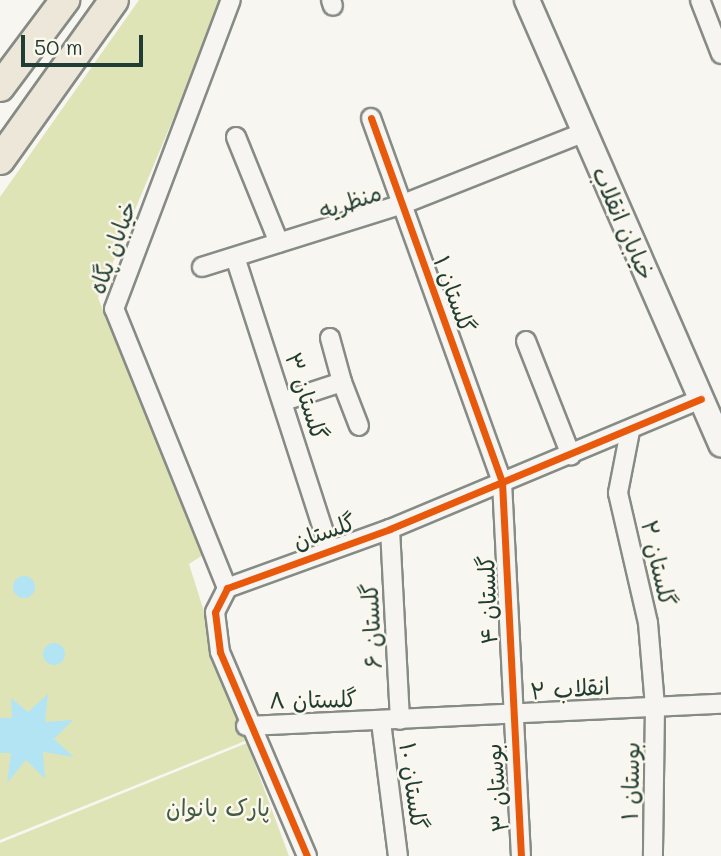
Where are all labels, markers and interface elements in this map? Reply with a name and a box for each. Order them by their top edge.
scale bar [24,21,147,65]
text: 50 m [34,33,83,60]
street label: خیابان انقلاب [587,162,661,284]
street label: منظریه [315,178,385,224]
street label: خیابان پگاه [82,197,142,297]
street label: گلستان ۱ [428,252,482,336]
street label: گلستان ۳ [280,349,334,443]
street label: گلستان [289,507,359,555]
street label: گلستان ۲ [636,517,682,609]
street label: گلستان ۴ [472,555,502,645]
street label: گلستان ۶ [355,583,387,669]
street label: انقلاب ۲ [529,671,611,705]
street label: گلستان ۸ [269,684,357,714]
street label: گلستان ۱۰ [394,741,434,831]
street label: بوستان ۳ [478,742,514,834]
street label: بوستان ۱ [616,742,644,820]
park label: پارک بانوان [166,793,270,821]

